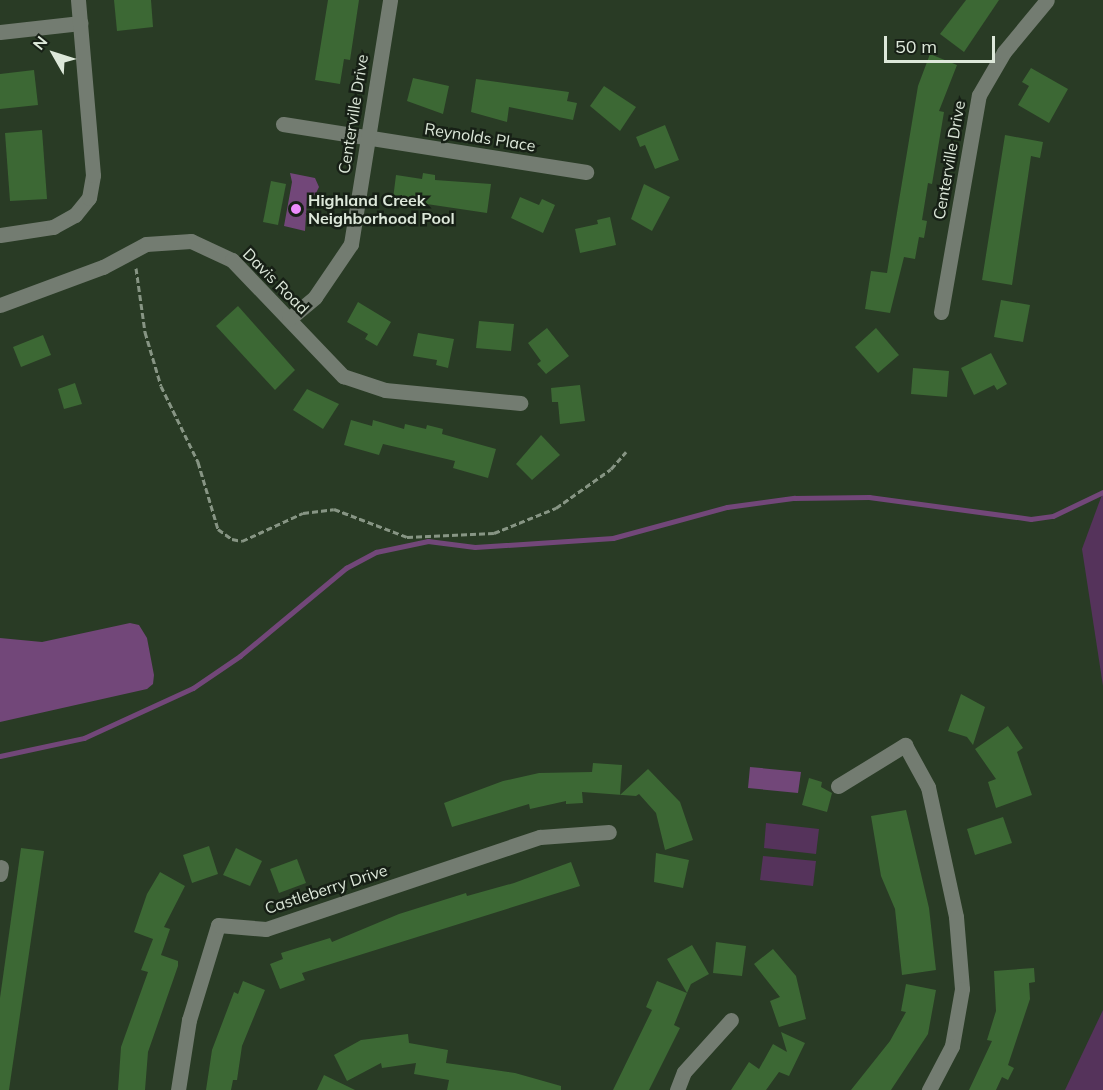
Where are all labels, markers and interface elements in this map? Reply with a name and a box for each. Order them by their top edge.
north arrow [24,24,84,84]
scale bar [887,24,998,62]
text: N [28,32,52,54]
text: 50 m [895,35,937,58]
street label: Centerville Drive [334,53,372,175]
street label: Centerville Drive [929,99,969,221]
street label: Reynolds Place [423,119,537,155]
place label: Highland Creek Neighborhood Pool [308,190,455,228]
marker: Highland Creek Neighborhood Pool [289,202,303,216]
street label: Davis Road [239,244,313,318]
street label: Castleberry Drive [262,860,390,918]

